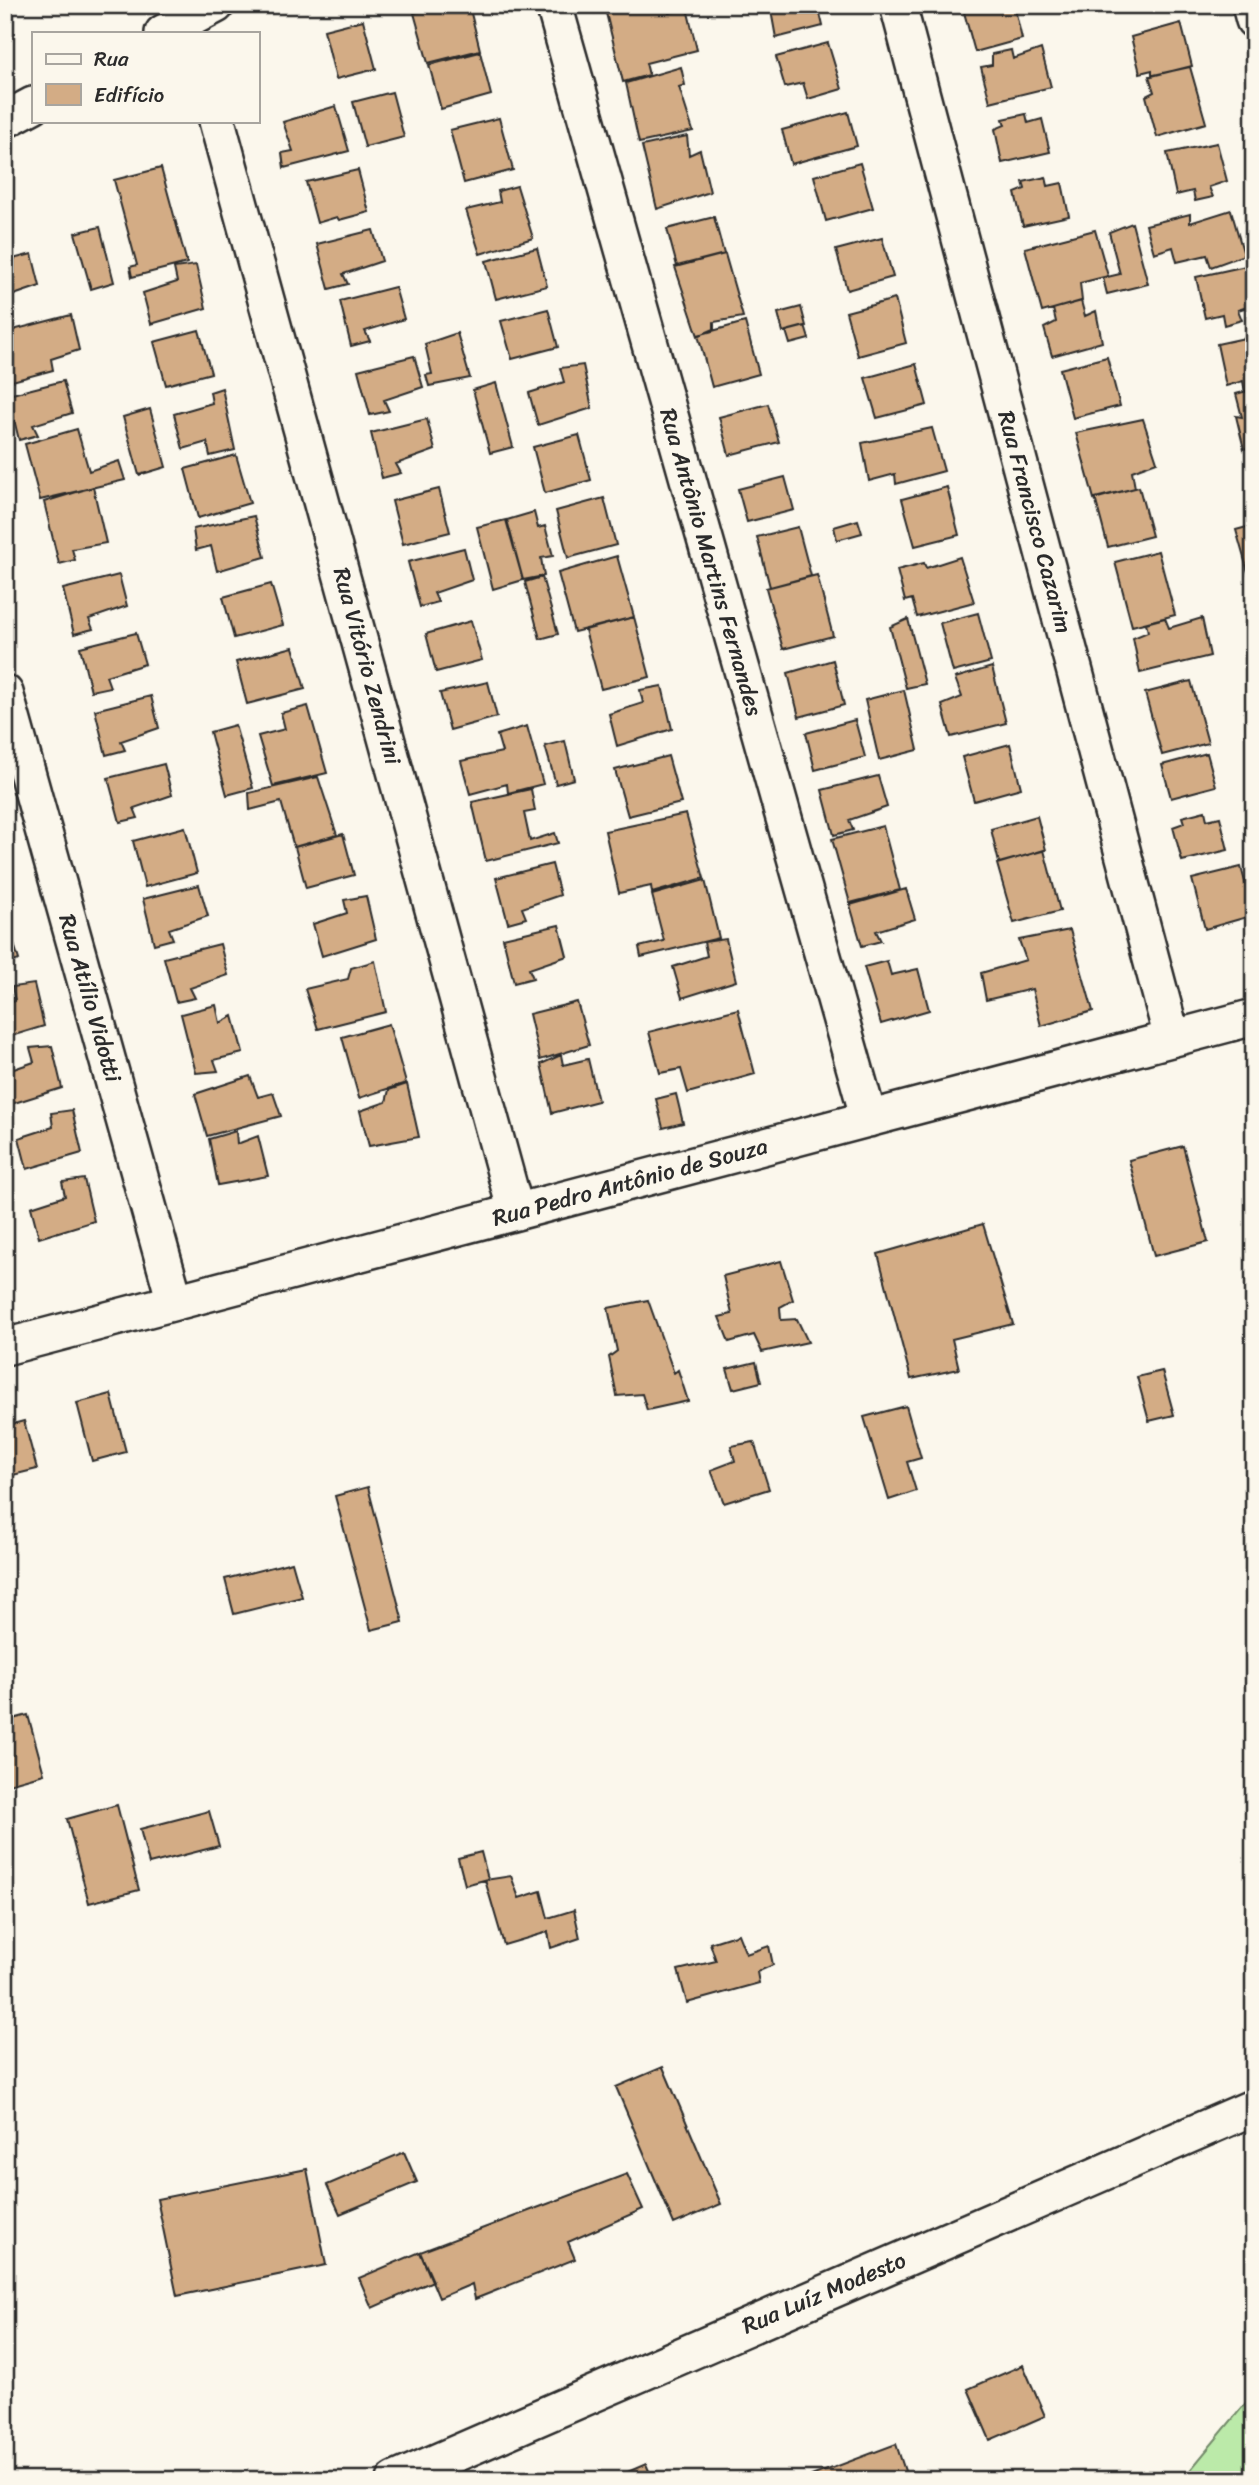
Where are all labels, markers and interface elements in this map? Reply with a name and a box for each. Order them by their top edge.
legend [32,32,259,122]
text: Rua [94,40,129,78]
text: Edifício [94,76,164,114]
street label: Rua Antônio Martins Fernandes [647,403,775,721]
street label: Rua Francisco Cazarim [986,406,1084,638]
street label: Rua Vitório Zendrini [321,563,413,770]
street label: Rua Atílio Vidotti [46,909,134,1088]
street label: Rua Pedro Antônio de Souza [488,1125,773,1238]
street label: Rua Luíz Modesto [735,2240,913,2346]

